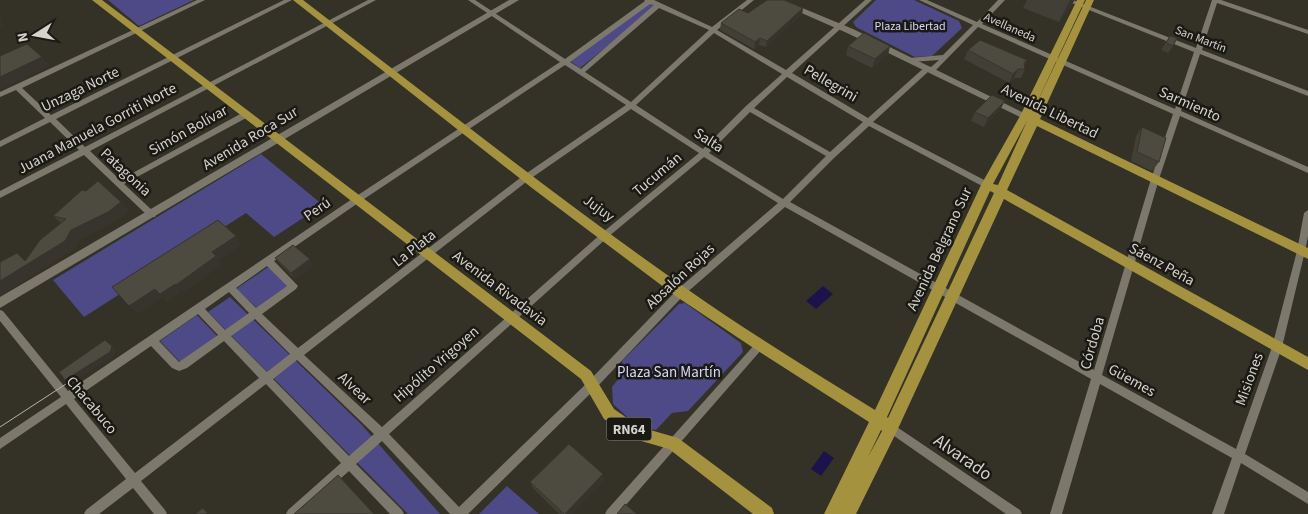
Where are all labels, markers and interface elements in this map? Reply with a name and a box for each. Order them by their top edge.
street label: Avellaneda [981,8,1039,46]
north arrow [10,10,60,60]
park label: Plaza Libertad [874,18,946,35]
street label: San Martín [1173,22,1229,57]
text: N [13,31,34,44]
street label: Pellegrini [800,60,861,107]
street label: Unzaga Norte [38,61,123,117]
street label: Juana Manuela Gorriti Norte [14,78,180,179]
street label: Avenida Libertad [998,79,1102,144]
street label: Sarmiento [1156,82,1224,127]
street label: Simón Bolívar [145,100,232,161]
street label: Avenida Roca Sur [198,101,303,175]
street label: Salta [690,123,728,158]
street label: Patagonia [96,143,156,201]
street label: Tucumán [628,147,687,201]
street label: Avenida Belgrano Sur [902,183,978,314]
street label: Jujuy [579,190,619,227]
street label: Perú [299,193,335,226]
street label: La Plata [388,225,440,272]
street label: Sáenz Peña [1125,238,1198,291]
street label: Absalón Rojas [641,239,719,314]
street label: Avenida Rivadavia [448,246,551,331]
street label: Córdoba [1075,314,1110,372]
street label: Hipólito Yrigoyen [389,321,484,407]
street label: Misiones [1230,350,1269,408]
street label: Güemes [1104,359,1159,402]
park label: Plaza San Martín [617,362,721,383]
street label: Alvear [333,367,377,410]
street label: Chacabuco [61,372,122,439]
road number: RN64 [606,418,652,440]
street label: Alvarado [928,428,997,487]

